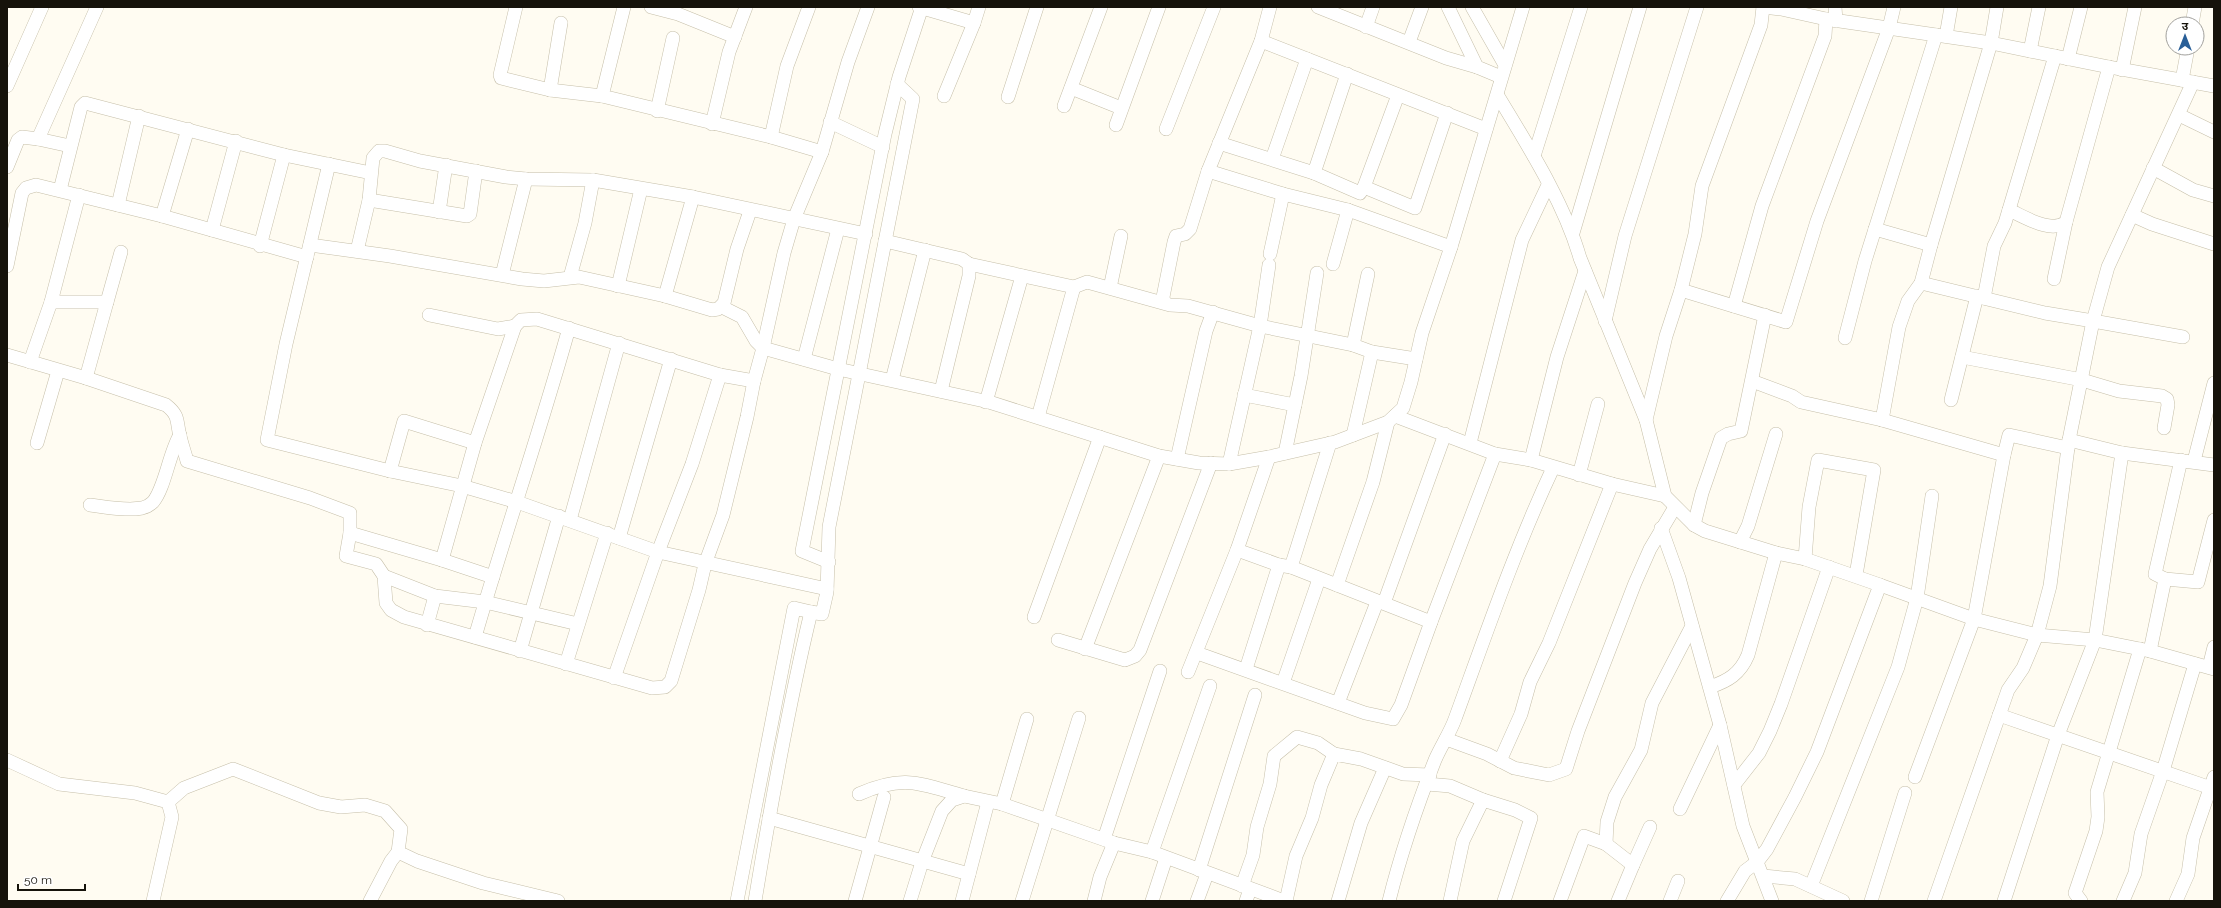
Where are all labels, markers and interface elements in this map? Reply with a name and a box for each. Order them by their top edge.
north arrow [2165,16,2205,56]
text: उ [2182,20,2189,33]
scale bar [18,866,85,892]
text: 50 m [24,873,52,887]

